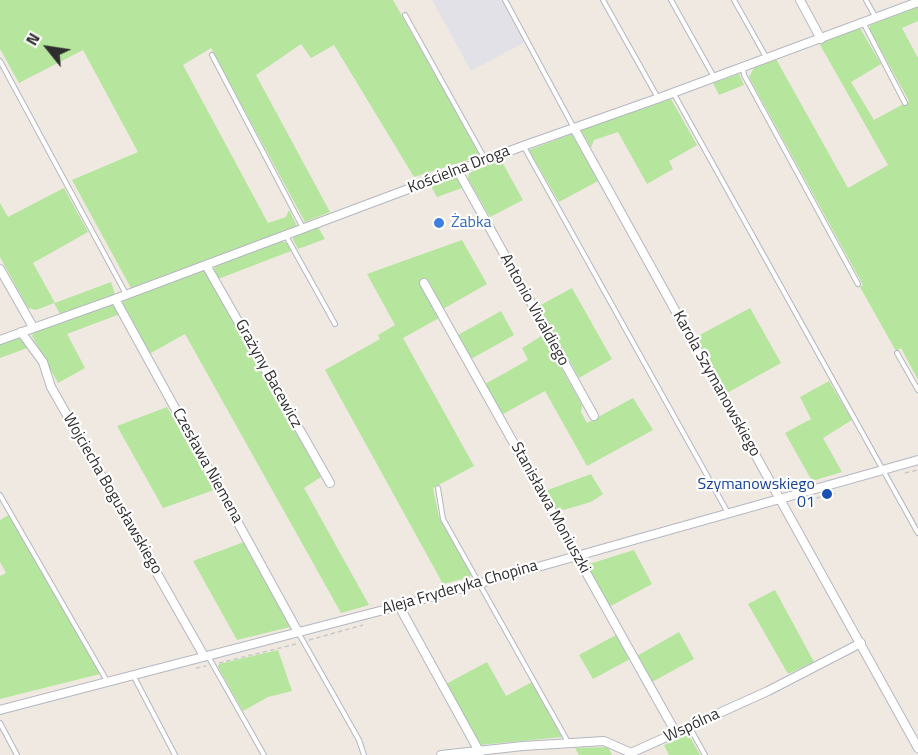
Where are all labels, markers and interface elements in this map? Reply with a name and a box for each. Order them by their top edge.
north arrow [18,18,78,78]
text: N [19,28,46,50]
street label: Kościelna Droga [405,142,513,198]
place label: Żabka [451,213,492,233]
marker: Żabka [432,216,446,230]
street label: Antonio Vivaldiego [495,251,573,369]
street label: Karola Szymanowskiego [668,308,764,460]
street label: Grażyny Bacewicz [230,316,306,432]
street label: Czesława Niemena [167,405,247,527]
street label: Wojciecha Bogusławskiego [58,410,166,578]
street label: Stanisława Moniuszki [506,439,594,577]
place label: Szymanowskiego 01 [698,475,815,513]
marker: Szymanowskiego 01 [820,487,834,501]
street label: Aleja Fryderyka Chopina [380,557,540,619]
street label: Wspólna [661,705,723,747]

